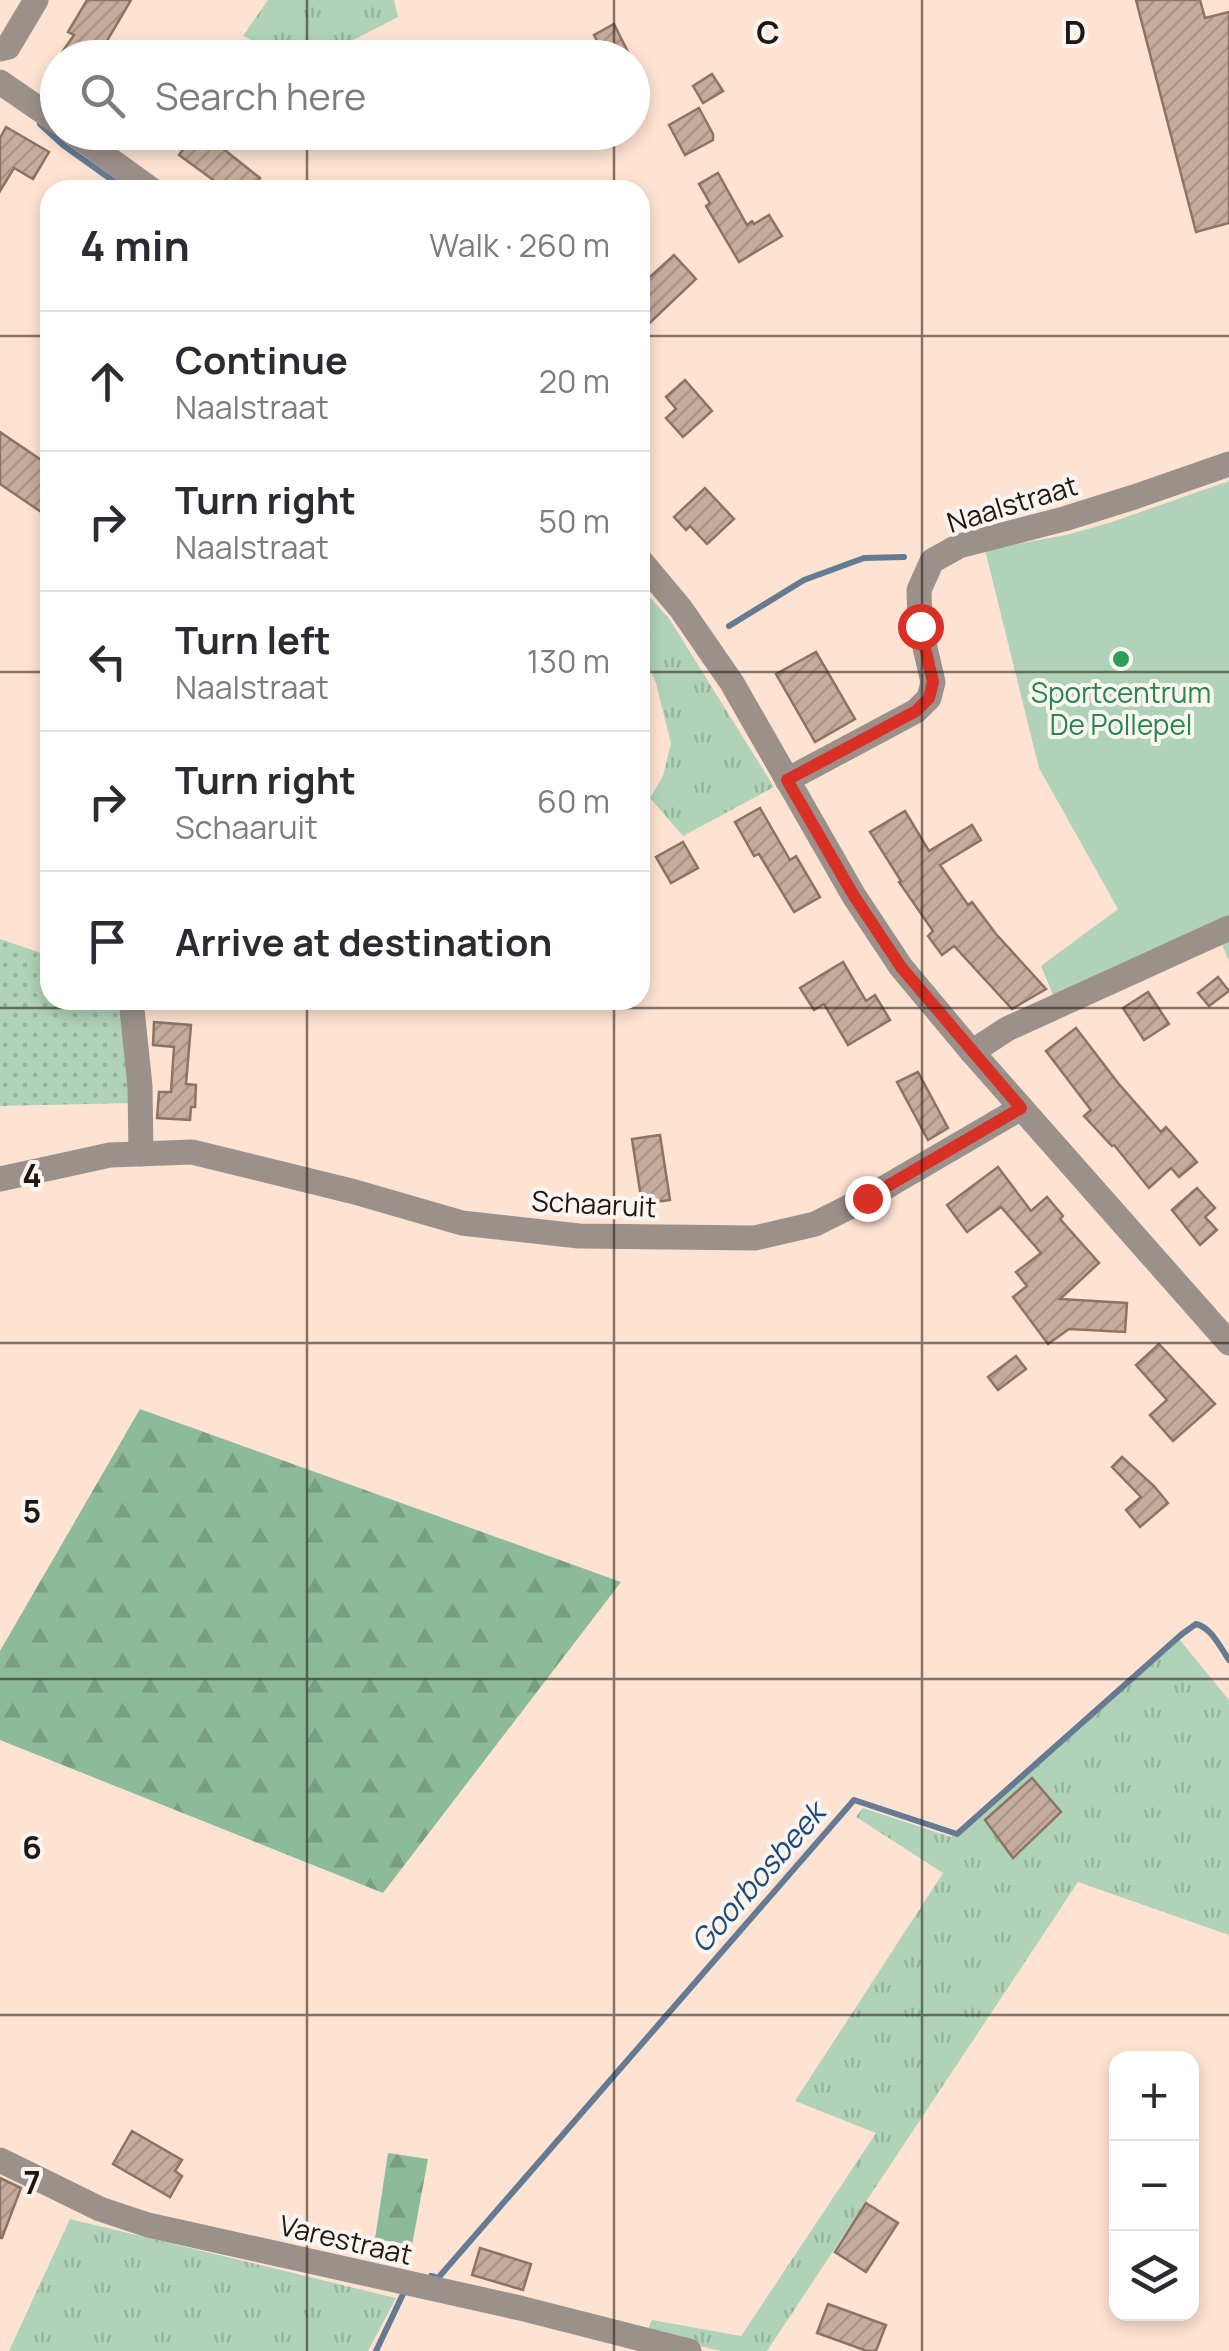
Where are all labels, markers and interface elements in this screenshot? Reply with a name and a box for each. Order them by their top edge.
text: C [756,10,780,54]
text: D [1064,10,1086,54]
search box [40,40,650,150]
icon: search [75,68,130,123]
text: Search here [155,69,366,121]
text: 4 min [80,216,190,274]
text: Walk · 260 m [429,223,610,267]
text: Continue [175,333,348,385]
icon: ahead [80,354,135,409]
text: 20 m [539,359,610,403]
text: Naalstraat [175,385,329,429]
street label: Naalstraat [942,465,1082,541]
text: Turn right [175,473,356,525]
icon: right [80,494,135,549]
text: 50 m [538,499,610,543]
text: Naalstraat [175,525,329,569]
route start [898,604,944,650]
text: Turn left [175,613,331,665]
icon: left [80,634,135,689]
text: 130 m [527,639,610,683]
marker: Sportcentrum De Pollepel [1110,648,1132,670]
text: Naalstraat [175,665,329,709]
place label: Sportcentrum De Pollepel [1031,673,1211,743]
text: Turn right [175,753,356,805]
icon: right [80,774,135,829]
text: 60 m [537,779,610,823]
text: Schaaruit [175,805,318,849]
icon: arrive [80,914,135,969]
text: Arrive at destination [175,915,552,967]
text: 4 [22,1153,42,1197]
route end [845,1176,891,1222]
street label: Schaaruit [531,1181,657,1225]
text: 5 [23,1489,41,1533]
water label: Goorbosbeek [680,1790,836,1961]
text: 6 [22,1825,42,1869]
map controls [1109,2051,1199,2321]
button: + [1109,2051,1199,2141]
button: − [1109,2141,1199,2231]
text: 7 [23,2160,41,2204]
street label: Varestraat [276,2205,416,2273]
button: layers [1109,2231,1199,2321]

